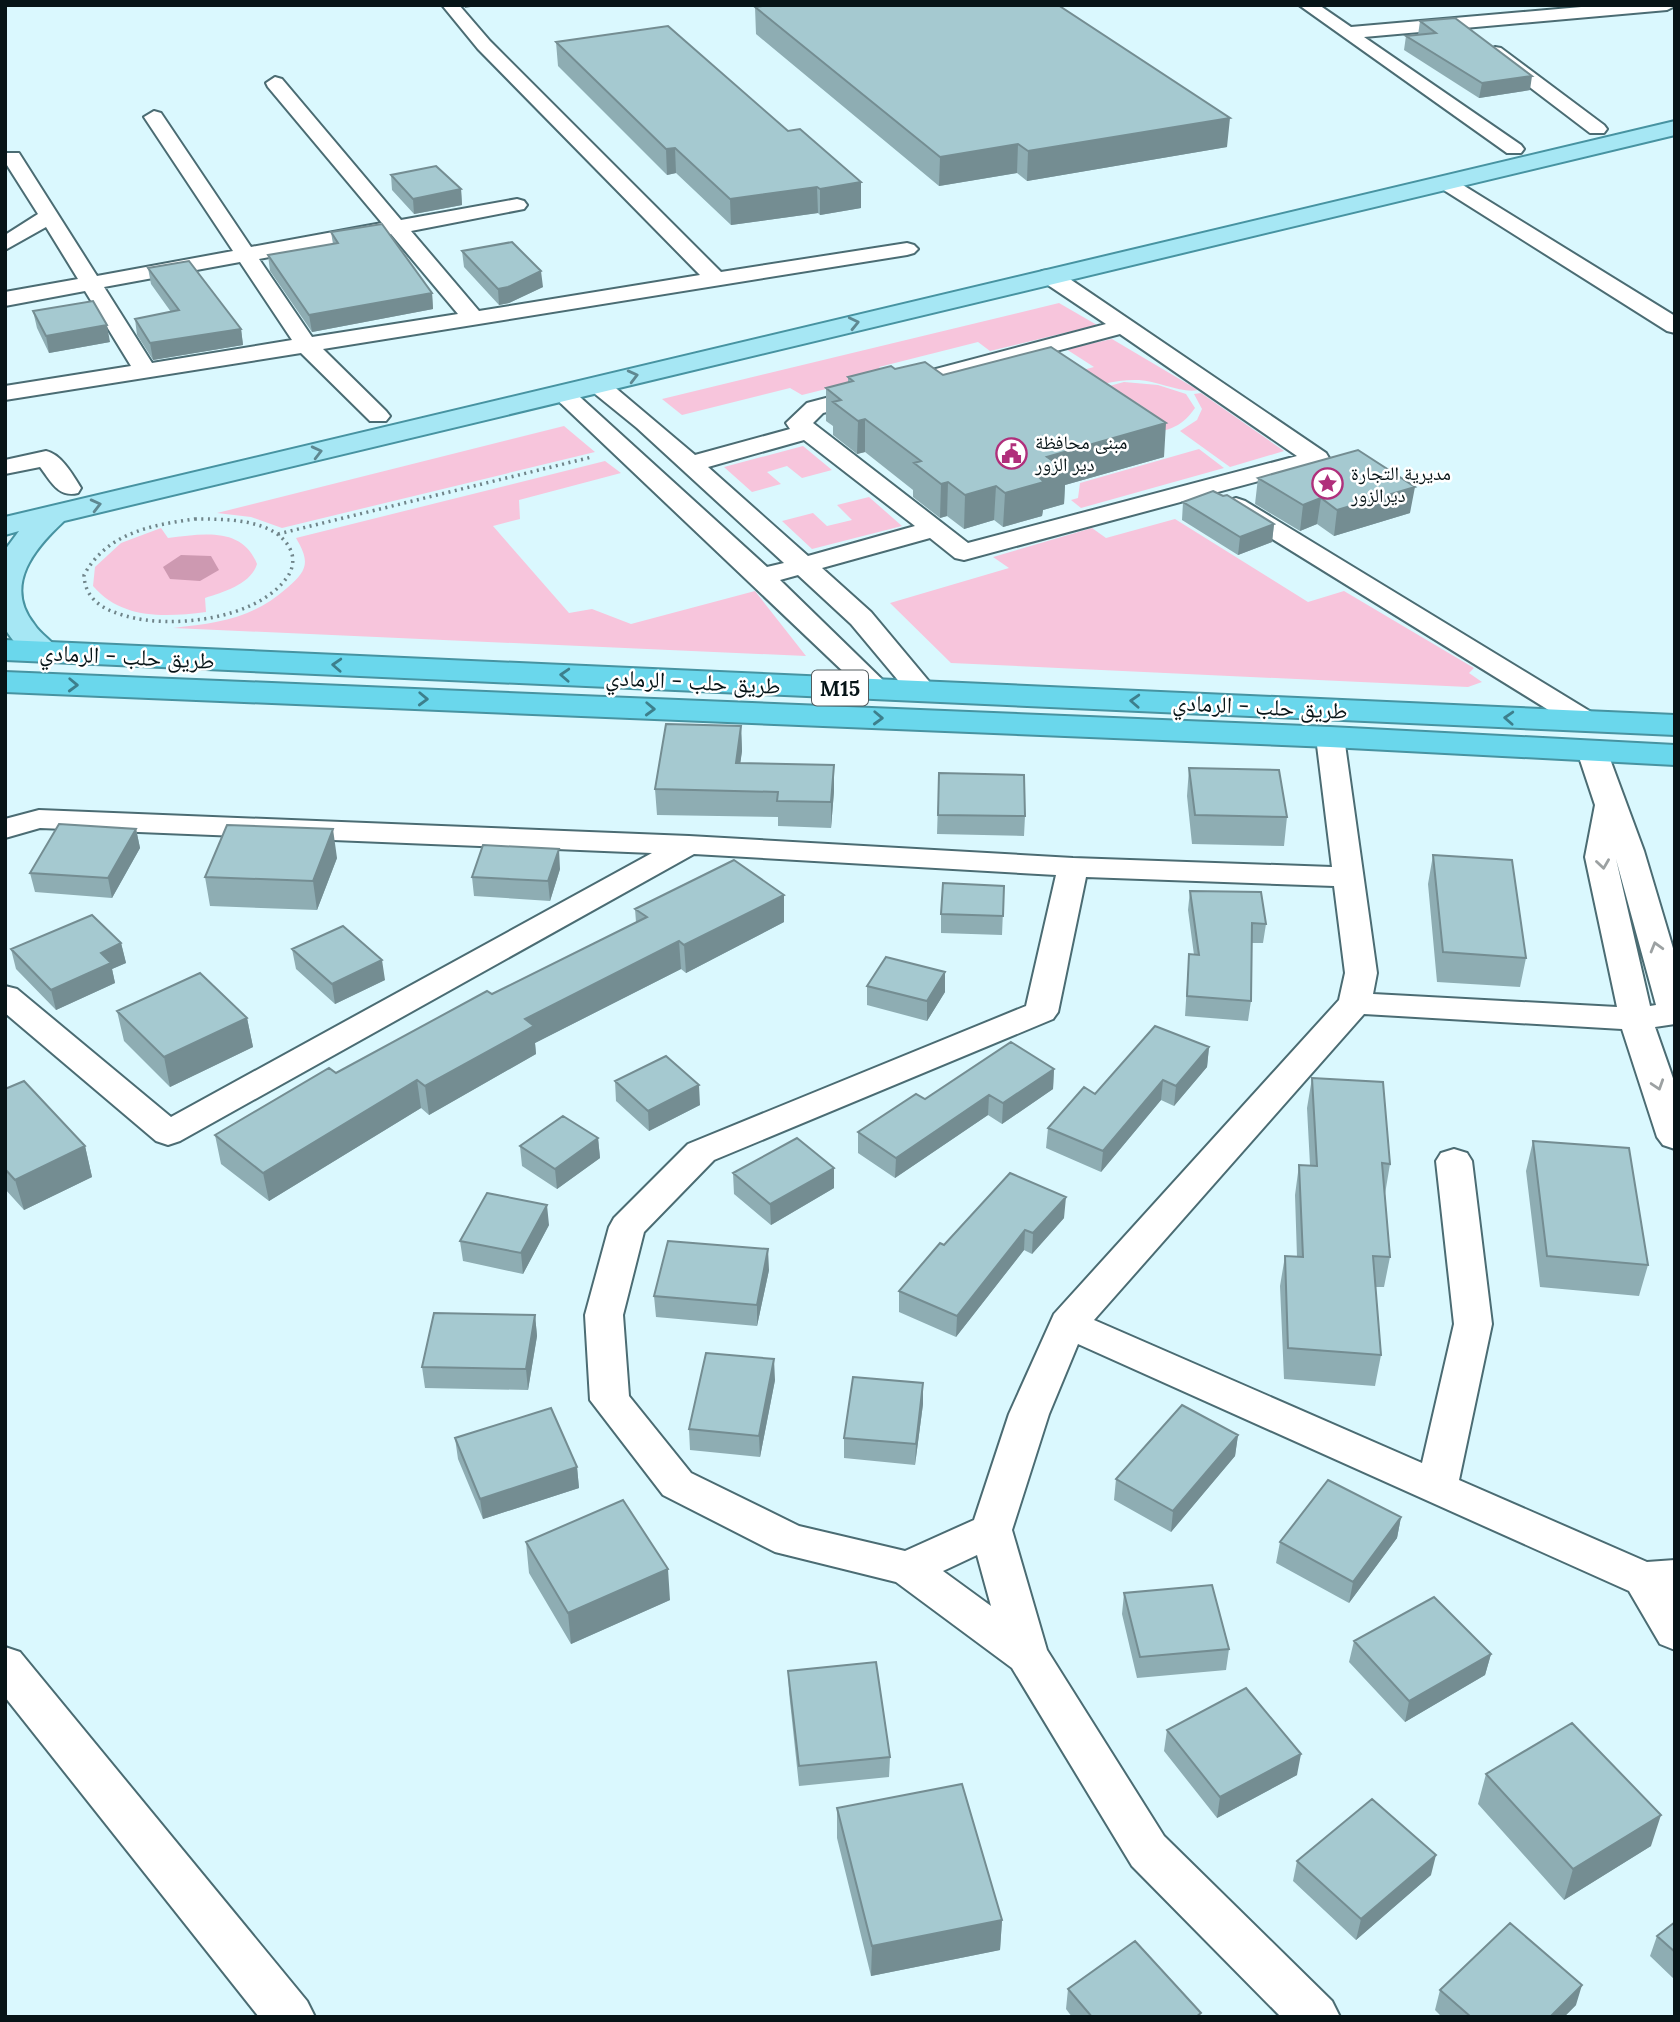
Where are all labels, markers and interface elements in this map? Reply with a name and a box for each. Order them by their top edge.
one-way arrow [848,317,860,331]
one-way arrow [627,370,639,384]
place label: مبنى محافظة دير الزور [1034,430,1127,476]
public building icon: مبنى محافظة دير الزور [995,436,1029,470]
one-way arrow [311,446,323,460]
place label: مديرية التجارة ديرالزور [1350,461,1451,507]
place icon: مديرية التجارة ديرالزور [1311,467,1345,501]
one-way arrow [89,499,101,513]
street label: طريق حلب - الرمادي [38,637,215,680]
one-way arrow [332,658,343,673]
street label: طريق حلب - الرمادي [604,662,781,705]
one-way arrow [559,668,570,683]
road number: M15 [812,670,868,706]
one-way arrow [68,677,79,692]
street label: طريق حلب - الرمادي [1171,687,1348,730]
one-way arrow [418,692,429,707]
one-way arrow [1129,693,1140,708]
one-way arrow [645,701,656,716]
one-way arrow [1503,710,1514,725]
one-way arrow [872,711,883,726]
one-way arrow [1595,858,1610,870]
one-way arrow [1650,941,1665,953]
one-way arrow [1649,1078,1664,1090]

